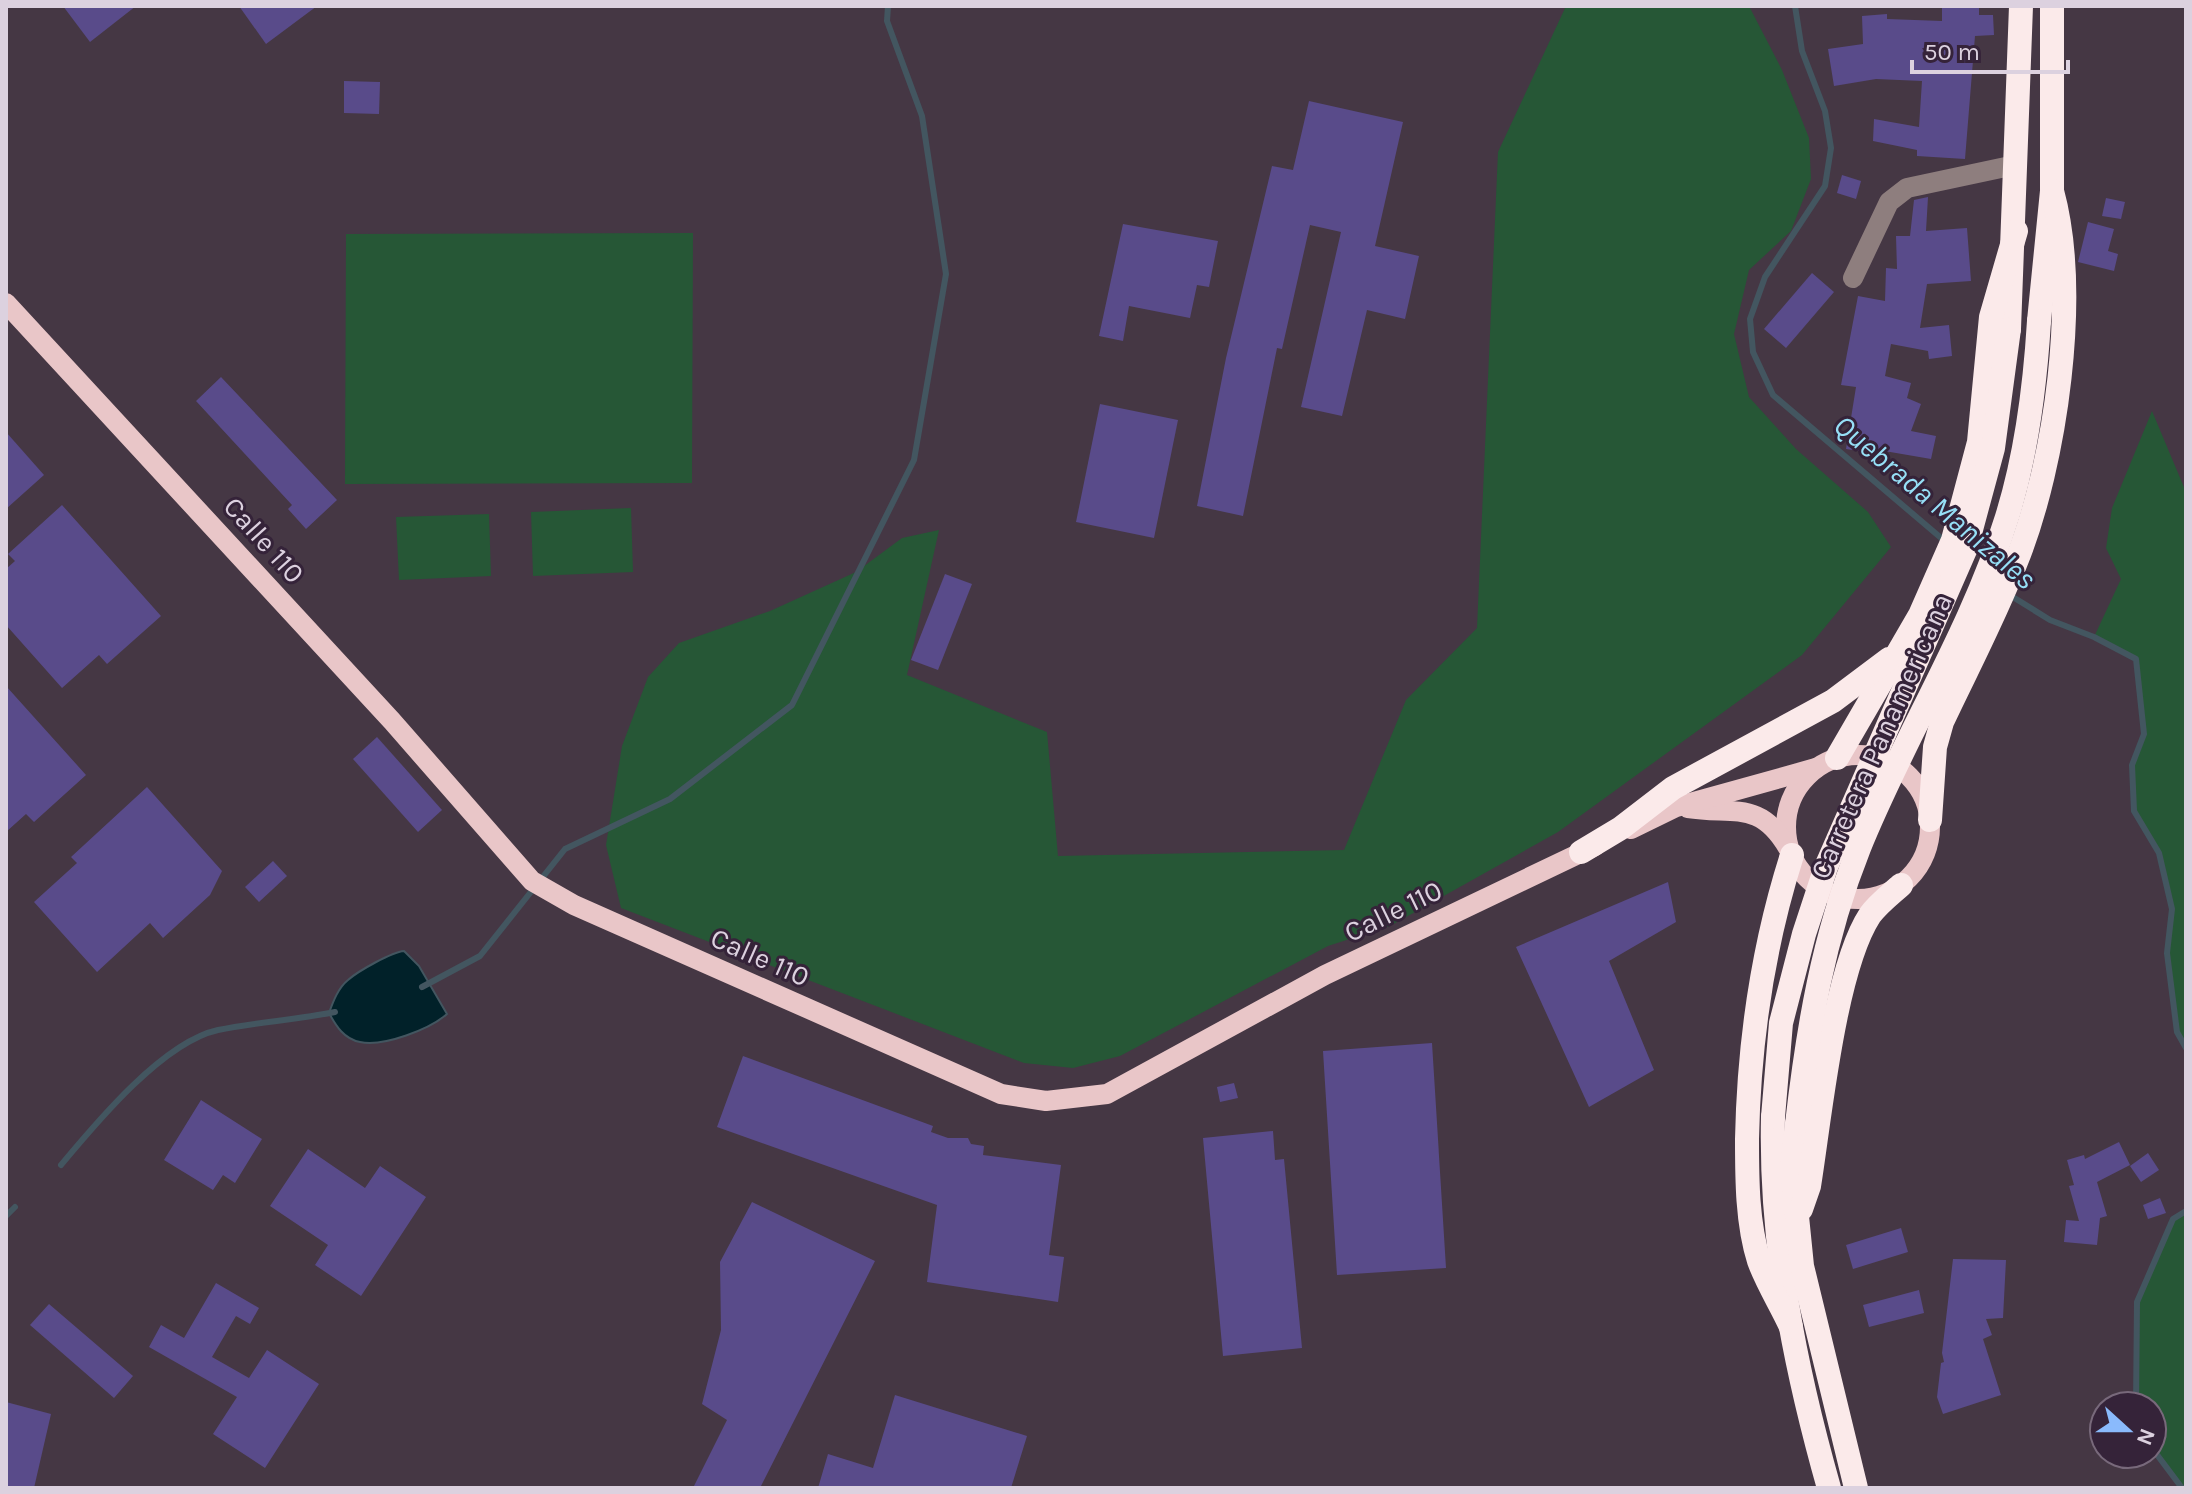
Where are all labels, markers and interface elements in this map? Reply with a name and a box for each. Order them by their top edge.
scale bar [1912,24,2068,74]
text: 50 m [1924,38,1980,66]
water label: Quebrada Manizales [1827,407,2043,597]
street label: Calle 110 [217,490,311,590]
street label: Carretera Panamericana [1803,588,1959,884]
street label: Calle 110 [1339,873,1447,949]
street label: Calle 110 [706,921,814,993]
north arrow [2088,1390,2168,1470]
text: N [2131,1425,2161,1449]

